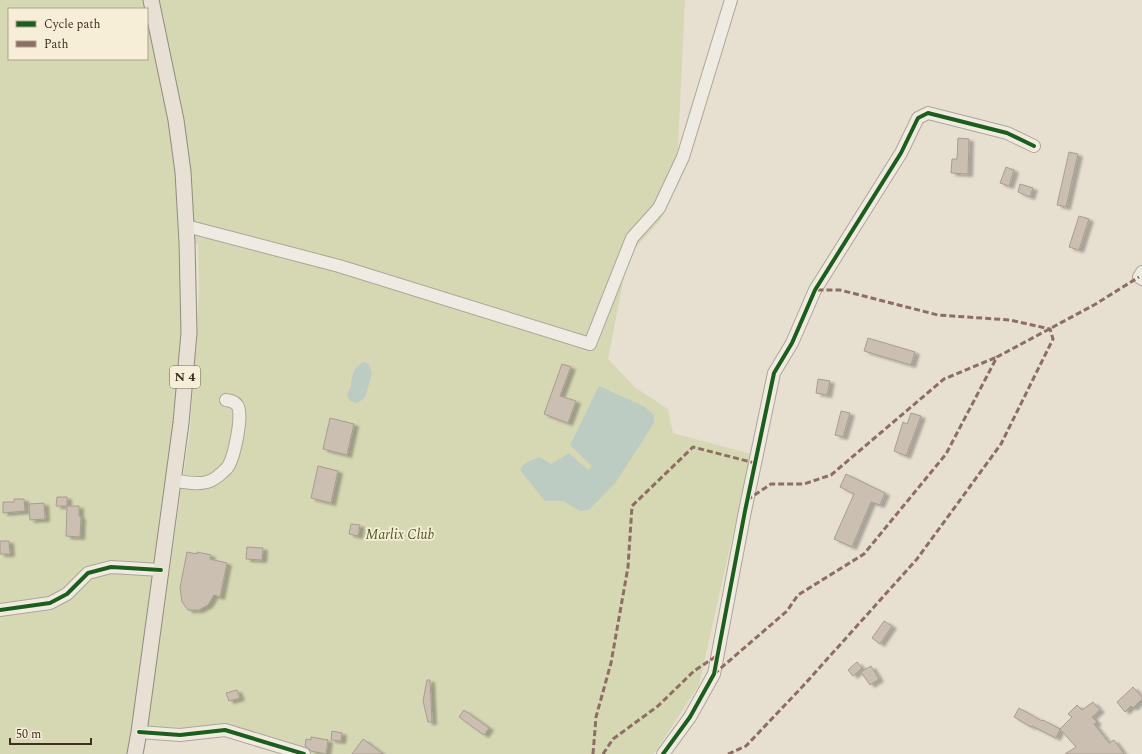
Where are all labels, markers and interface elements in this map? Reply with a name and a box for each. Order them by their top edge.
legend [8,8,148,60]
text: Cycle path [44,15,101,34]
text: Path [44,35,69,54]
road number: N 4 [170,366,200,388]
park label: Marlix Club [366,524,435,545]
scale bar [10,720,91,746]
text: 50 m [16,725,41,744]

